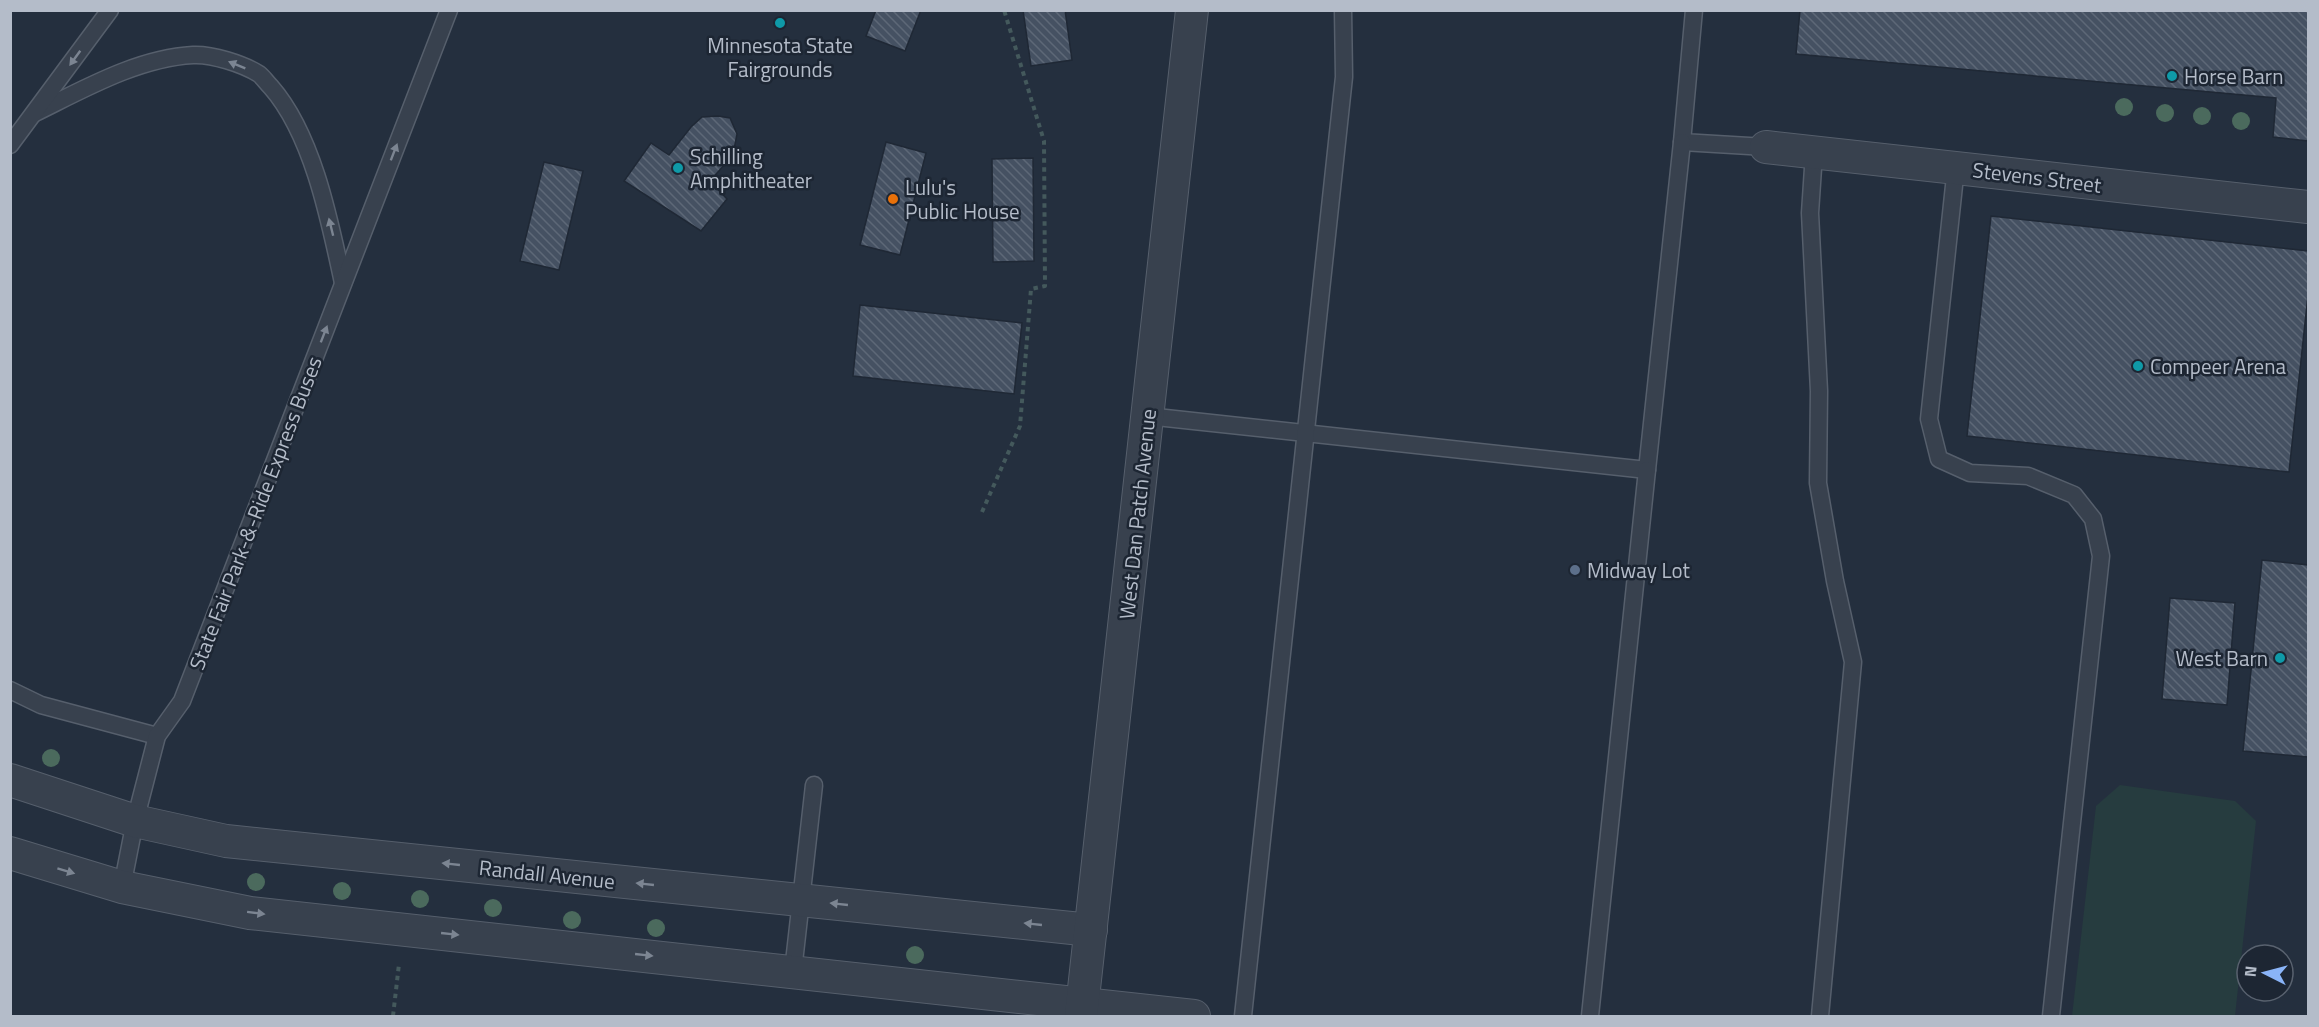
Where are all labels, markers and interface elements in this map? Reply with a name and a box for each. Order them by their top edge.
marker: Minnesota State Fairgrounds [773,16,787,30]
place label: Minnesota State Fairgrounds [707,29,853,85]
one-way arrow [69,49,81,65]
one-way arrow [228,60,246,70]
place label: Horse Barn [2184,60,2283,92]
marker: Horse Barn [2165,69,2179,83]
place label: Schilling Amphitheater [690,140,812,196]
one-way arrow [389,143,399,161]
street label: Stevens Street [1971,153,2104,201]
marker: Schilling Amphitheater [671,161,685,175]
place label: Lulu's Public House [905,171,1020,227]
marker: Lulu's Public House [886,192,900,206]
one-way arrow [326,217,335,236]
one-way arrow [320,325,330,343]
place label: Compeer Arena [2150,350,2286,382]
street label: State Fair Park-&-Ride Express Buses [180,352,330,674]
marker: Compeer Arena [2131,359,2145,373]
street label: West Dan Patch Avenue [1110,407,1164,621]
place label: Midway Lot [1587,554,1690,586]
marker: Midway Lot [1568,563,1582,577]
place label: West Barn [2175,642,2268,674]
marker: West Barn [2273,651,2287,665]
street label: Randall Avenue [478,851,616,897]
one-way arrow [441,859,460,869]
one-way arrow [57,866,75,876]
one-way arrow [635,879,654,889]
one-way arrow [829,899,848,909]
one-way arrow [247,909,266,918]
one-way arrow [1023,919,1042,929]
one-way arrow [441,930,460,939]
north arrow [2235,943,2295,1003]
one-way arrow [635,951,654,960]
text: N [2238,965,2263,978]

